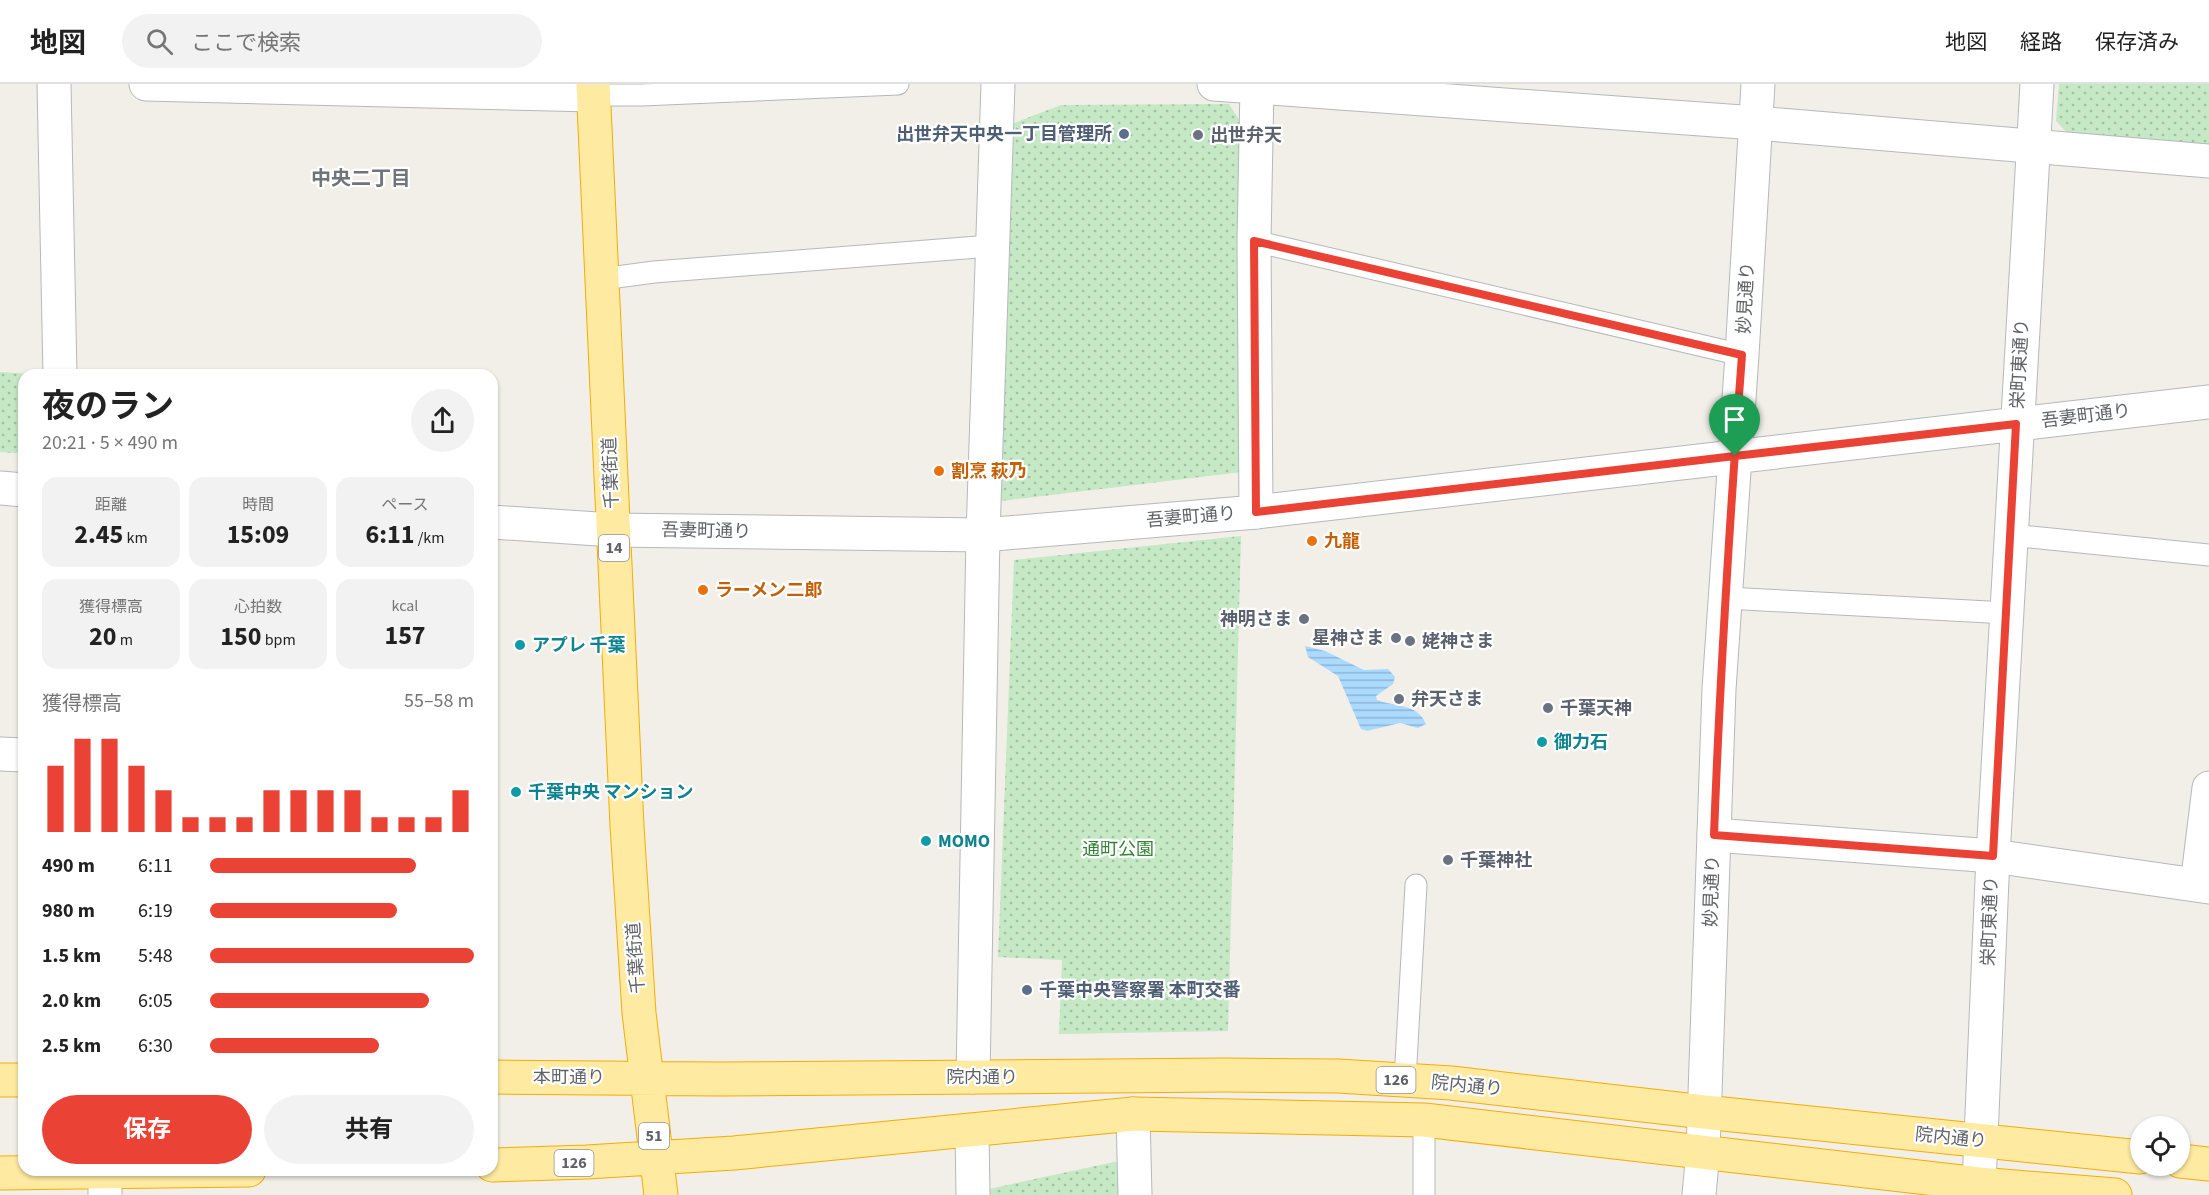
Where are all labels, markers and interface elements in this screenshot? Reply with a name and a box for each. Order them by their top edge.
search box [122,14,542,68]
text: 地図 [30,23,86,63]
icon: search [143,25,176,58]
text: ここで検索 [191,27,301,59]
text: 地図 [1945,27,1987,57]
text: 経路 [2020,27,2062,57]
text: 保存済み [2095,27,2179,57]
place label: 出世弁天中央一丁目管理所 [896,122,1112,147]
place label: 出世弁天 [1210,123,1282,148]
marker: 出世弁天中央一丁目管理所 [1117,127,1131,141]
marker: 出世弁天 [1191,128,1205,142]
district label: 中央二丁目 [311,165,411,193]
street label: 妙見通り [1732,261,1760,335]
street label: 栄町東通り [2005,318,2035,410]
text: 夜のラン [42,383,174,430]
button: share [411,389,474,452]
pin [1709,394,1760,456]
street label: 吾妻町通り [2040,398,2132,434]
icon: arrive [1718,403,1751,436]
text: 20:21 · 5 × 490 m [42,429,178,457]
street label: 千葉街道 [597,437,625,509]
place label: 割烹 萩乃 [951,459,1027,484]
marker: 割烹 萩乃 [932,464,946,478]
text: 距離 [95,494,127,516]
text: 時間 [242,494,274,516]
text: ペース [381,494,429,516]
street label: 吾妻町通り [1145,501,1237,533]
text: 2.45 [74,516,123,553]
text: 15:09 [227,516,289,553]
text: 6:11 [366,516,415,553]
street label: 吾妻町通り [661,518,751,544]
text: km [123,527,148,549]
text: /km [415,527,444,549]
place label: 九龍 [1324,529,1360,554]
marker: 九龍 [1305,534,1319,548]
road number: 14 [599,535,629,561]
place label: ラーメン二郎 [715,578,822,603]
marker: ラーメン二郎 [696,583,710,597]
text: kcal [392,595,418,617]
text: 獲得標高 [79,596,143,618]
text: 心拍数 [234,596,282,618]
place label: 神明さま [1220,607,1292,632]
marker: 神明さま [1297,612,1311,626]
text: 157 [384,617,426,654]
text: 20 [89,618,117,655]
text: 150 [220,618,261,655]
place label: 星神さま [1312,626,1384,651]
text: m [117,629,133,651]
text: bpm [261,629,296,651]
place label: 姥神さま [1422,629,1494,654]
marker: 星神さま [1389,631,1403,645]
place label: アプレ 千葉 [532,633,626,658]
marker: 姥神さま [1403,634,1417,648]
marker: アプレ 千葉 [513,638,527,652]
text: 55–58 m [404,687,474,715]
place label: 弁天さま [1411,687,1483,712]
text: 獲得標高 [42,690,122,718]
marker: 弁天さま [1392,692,1406,706]
place label: 千葉天神 [1560,696,1632,721]
marker: 千葉天神 [1541,701,1555,715]
place label: 御力石 [1553,730,1608,755]
marker: 御力石 [1535,735,1549,749]
place label: 千葉中央 マンション [528,780,694,805]
marker: 千葉中央 マンション [509,785,523,799]
place label: MOMO [938,829,990,854]
marker: MOMO [919,834,933,848]
park label: 通町公園 [1082,837,1154,862]
place label: 千葉神社 [1460,848,1532,873]
text: 490 m [42,852,95,880]
text: 6:11 [138,852,173,880]
marker: 千葉神社 [1441,853,1455,867]
street label: 妙見通り [1698,855,1726,927]
street label: 栄町東通り [1976,876,2004,966]
text: 980 m [42,897,95,925]
text: 6:19 [138,897,173,925]
street label: 千葉街道 [621,921,651,995]
text: 1.5 km [42,942,101,970]
text: 5:48 [138,942,173,970]
place label: 千葉中央警察署 本町交番 [1039,978,1241,1003]
marker: 千葉中央警察署 本町交番 [1020,983,1034,997]
text: 2.0 km [42,987,101,1015]
text: 6:05 [138,987,173,1015]
text: 2.5 km [42,1032,101,1060]
text: 6:30 [138,1032,173,1060]
street label: 本町通り [533,1065,605,1090]
street label: 院内通り [946,1065,1018,1090]
road number: 126 [1376,1067,1416,1093]
street label: 院内通り [1430,1070,1504,1102]
button: 保存 [42,1095,252,1164]
button: 共有 [264,1095,474,1164]
map controls [2130,1116,2190,1176]
button: locate [2130,1116,2190,1176]
street label: 院内通り [1914,1122,1988,1154]
road number: 51 [639,1123,669,1149]
road number: 126 [554,1150,594,1176]

